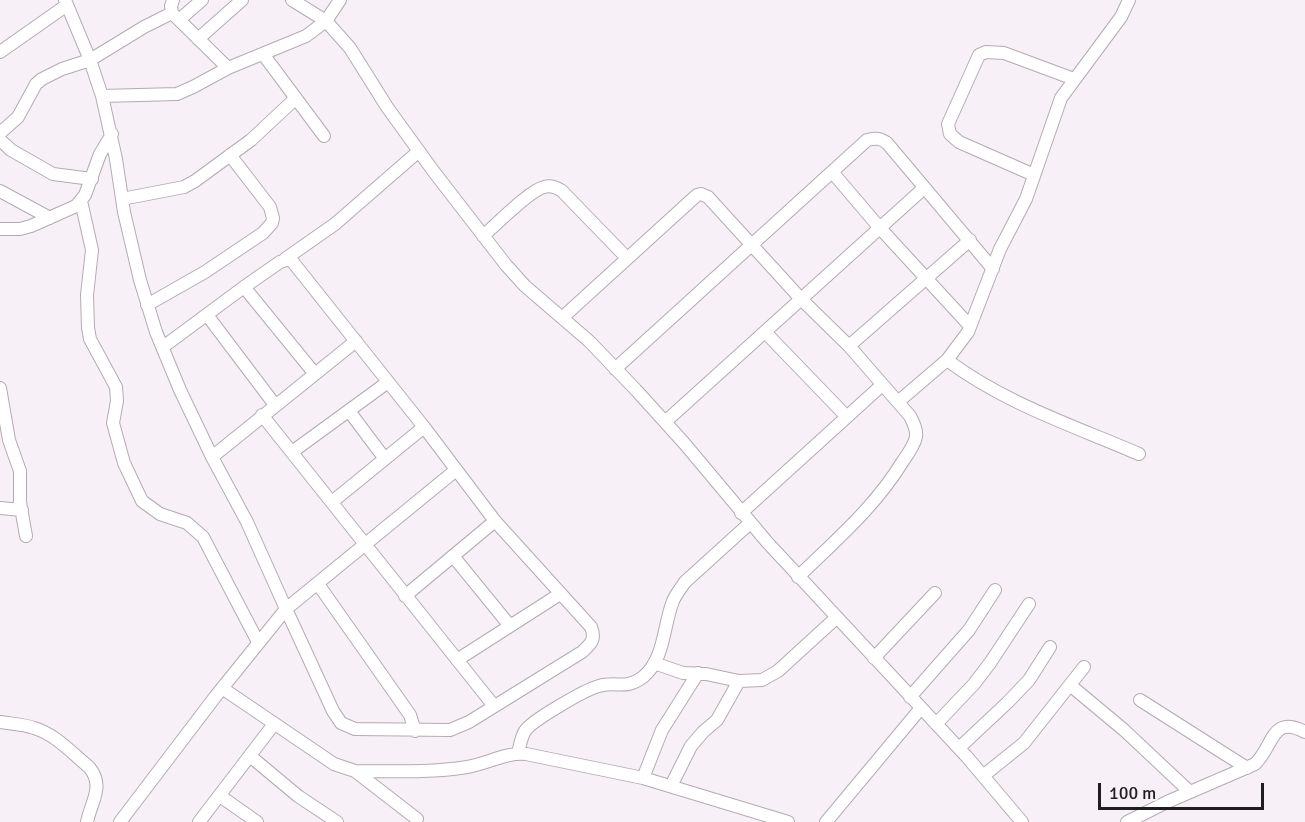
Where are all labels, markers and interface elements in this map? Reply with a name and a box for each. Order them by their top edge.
scale bar [1101,771,1268,809]
text: 100 m [1109,782,1156,804]

